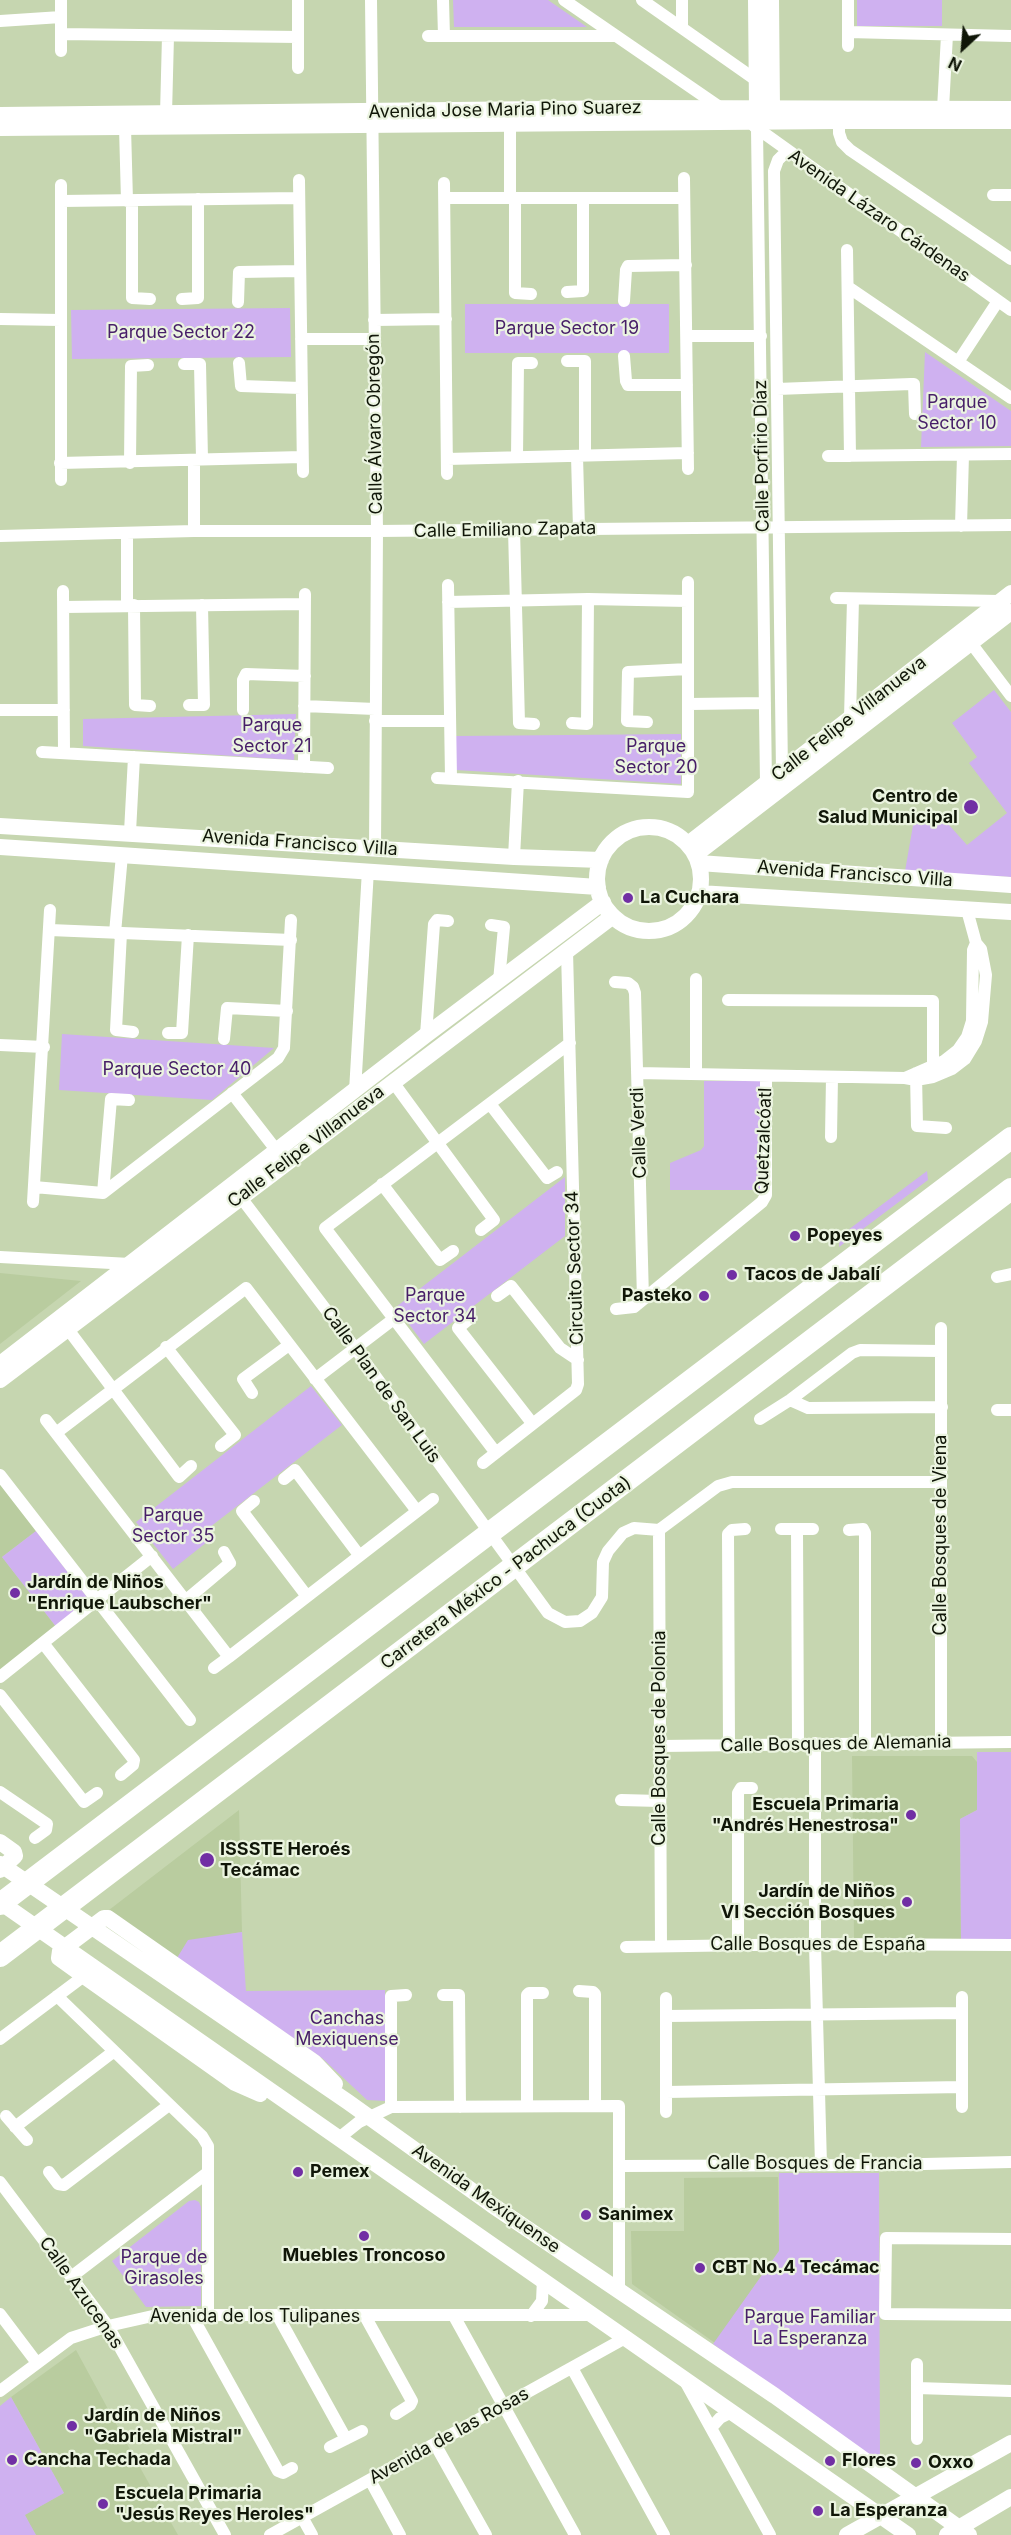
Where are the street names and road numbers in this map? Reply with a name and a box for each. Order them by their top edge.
street label: Avenida Jose Maria Pino Suarez [368,97,642,123]
street label: Avenida Lázaro Cárdenas [784,145,974,287]
street label: Calle Álvaro Obregón [363,333,387,515]
street label: Calle Porfirio Díaz [750,380,774,532]
street label: Calle Emiliano Zapata [414,518,596,542]
street label: Calle Felipe Villanueva [767,652,931,786]
street label: Avenida Francisco Villa [201,825,399,861]
street label: Avenida Francisco Villa [756,856,954,892]
street label: Calle Felipe Villanueva [223,1081,389,1213]
street label: Calle Verdi [627,1087,651,1179]
street label: Quetzalcóatl [751,1087,777,1195]
street label: Circuito Sector 34 [562,1191,588,1345]
street label: Calle Plan de San Luis [317,1303,445,1467]
street label: Calle Bosques de Viena [930,1435,952,1635]
street label: Carretera México - Pachuca (Cuota) [376,1472,636,1674]
street label: Calle Bosques de Polonia [649,1630,671,1846]
street label: Calle Bosques de Alemania [720,1731,952,1757]
street label: Calle Bosques de España [710,1934,926,1956]
street label: Avenida Mexiquense [408,2140,564,2258]
street label: Calle Bosques de Francia [707,2153,923,2175]
street label: Calle Azucenas [34,2233,128,2353]
street label: Avenida de los Tulipanes [150,2306,360,2328]
street label: Avenida de las Rosas [365,2383,533,2489]

